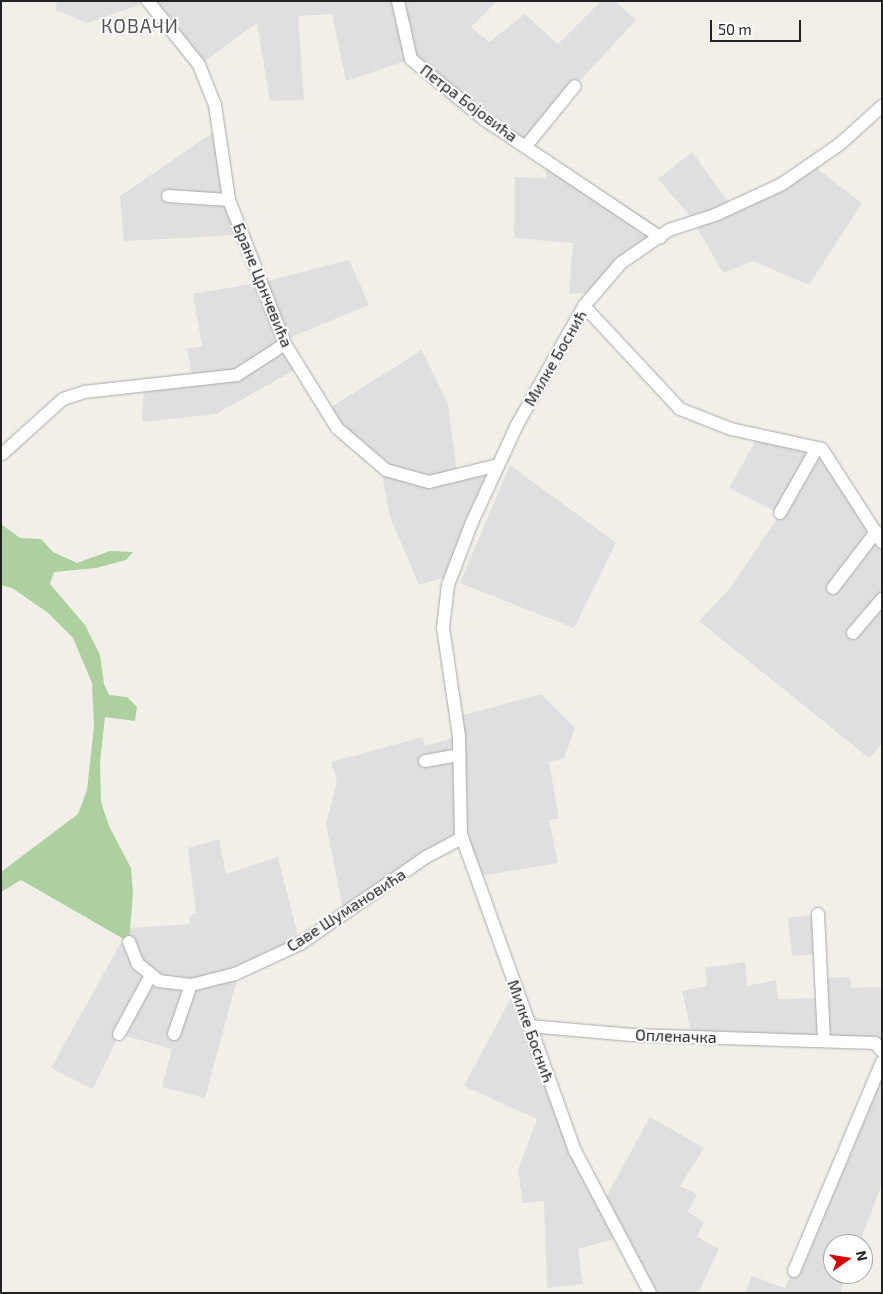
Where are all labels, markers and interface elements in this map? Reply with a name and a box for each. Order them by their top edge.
scale bar [713,10,804,42]
district label: КОВАЧИ [100,15,180,37]
text: 50 m [718,20,752,38]
street label: Петра Бојовића [417,60,521,146]
street label: Бране Црнчевића [229,220,297,350]
street label: Милке Боснић [520,307,590,409]
street label: Саве Шумановића [283,864,409,956]
street label: Милке Боснић [504,977,558,1085]
street label: Опленачка [635,1025,717,1047]
north arrow [823,1234,873,1284]
text: N [853,1249,872,1263]

